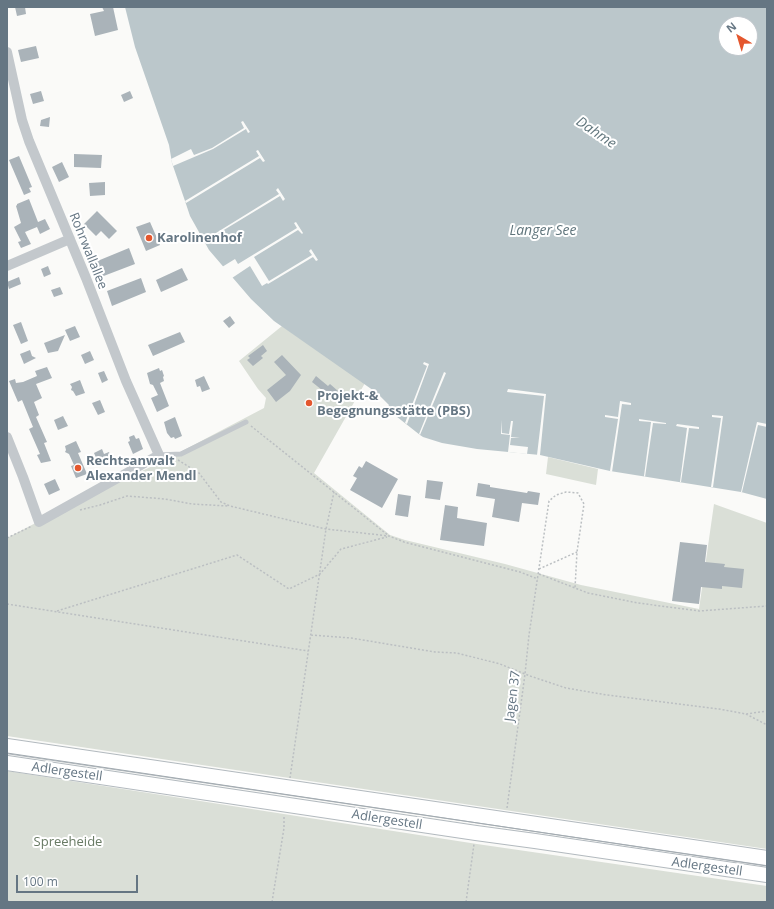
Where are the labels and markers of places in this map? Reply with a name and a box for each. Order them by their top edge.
place label: Karolinenhof [157,230,242,246]
marker: Karolinenhof [144,233,154,243]
place label: Projekt-& Begegnungsstätte (PBS) [317,388,470,419]
marker: Projekt-& Begegnungsstätte (PBS) [304,398,314,408]
place label: Rechtsanwalt Alexander Mendl [86,453,196,484]
marker: Rechtsanwalt Alexander Mendl [73,463,83,473]

